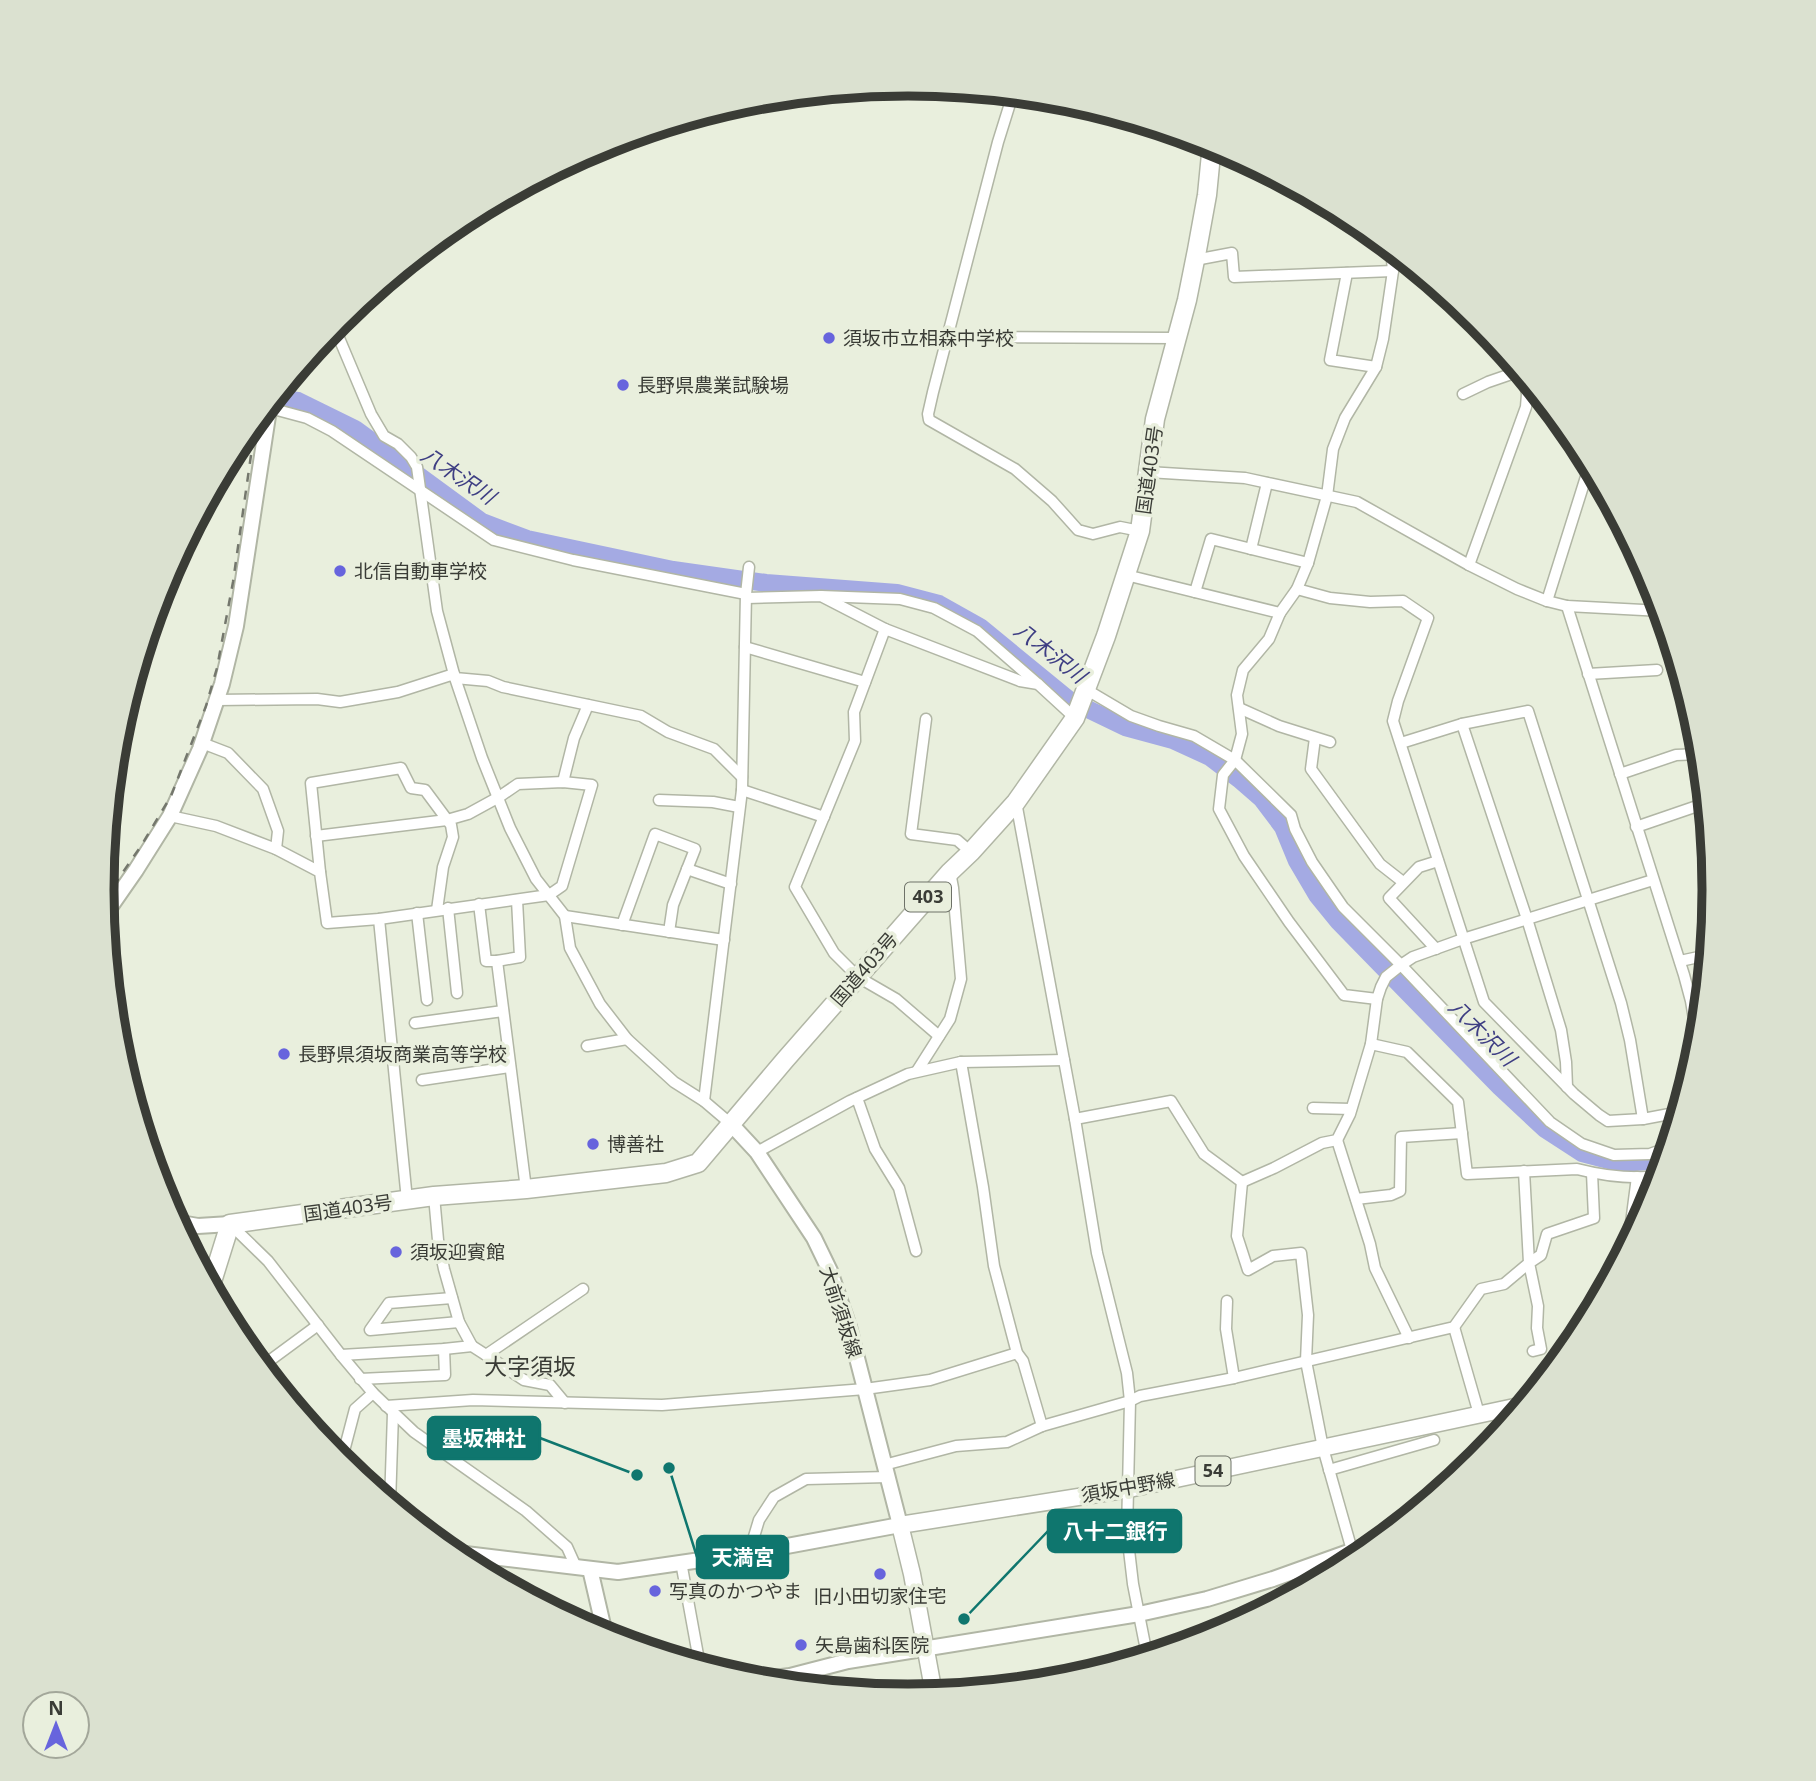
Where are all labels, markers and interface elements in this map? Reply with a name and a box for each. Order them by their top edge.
place label: 須坂市立相森中学校 [843,325,1014,351]
marker: 須坂市立相森中学校 [821,330,837,346]
place label: 長野県農業試験場 [637,372,789,398]
marker: 長野県農業試験場 [615,377,631,393]
street label: 国道403号 [1130,424,1168,516]
water label: 八木沢川 [416,440,503,511]
place label: 北信自動車学校 [354,558,487,584]
marker: 北信自動車学校 [332,563,348,579]
water label: 八木沢川 [1009,615,1094,690]
road number: 403 [905,882,951,912]
street label: 国道403号 [825,927,903,1011]
water label: 八木沢川 [1443,993,1524,1073]
place label: 長野県須坂商業高等学校 [298,1041,507,1067]
marker: 長野県須坂商業高等学校 [276,1046,292,1062]
place label: 博善社 [607,1131,664,1157]
marker: 博善社 [585,1136,601,1152]
street label: 国道403号 [302,1189,394,1227]
place label: 須坂迎賓館 [410,1239,505,1265]
marker: 須坂迎賓館 [388,1244,404,1260]
street label: 大前須坂線 [814,1263,868,1361]
district label: 大字須坂 [484,1350,576,1382]
callout: 墨坂神社 [428,1417,540,1459]
text: 墨坂神社 [442,1424,526,1452]
road number: 54 [1196,1456,1230,1486]
street label: 須坂中野線 [1079,1466,1177,1508]
callout: 八十二銀行 [1048,1510,1181,1552]
text: 八十二銀行 [1063,1517,1168,1545]
callout: 天満宮 [697,1536,788,1578]
text: 天満宮 [712,1543,775,1571]
marker: 旧小田切家住宅 [872,1566,888,1582]
place label: 写真のかつやま [669,1578,802,1604]
marker: 写真のかつやま [647,1583,663,1599]
place label: 旧小田切家住宅 [813,1583,947,1609]
place label: 矢島歯科医院 [815,1632,929,1658]
marker: 矢島歯科医院 [793,1637,809,1653]
north arrow [21,1690,91,1760]
text: N [48,1695,64,1721]

